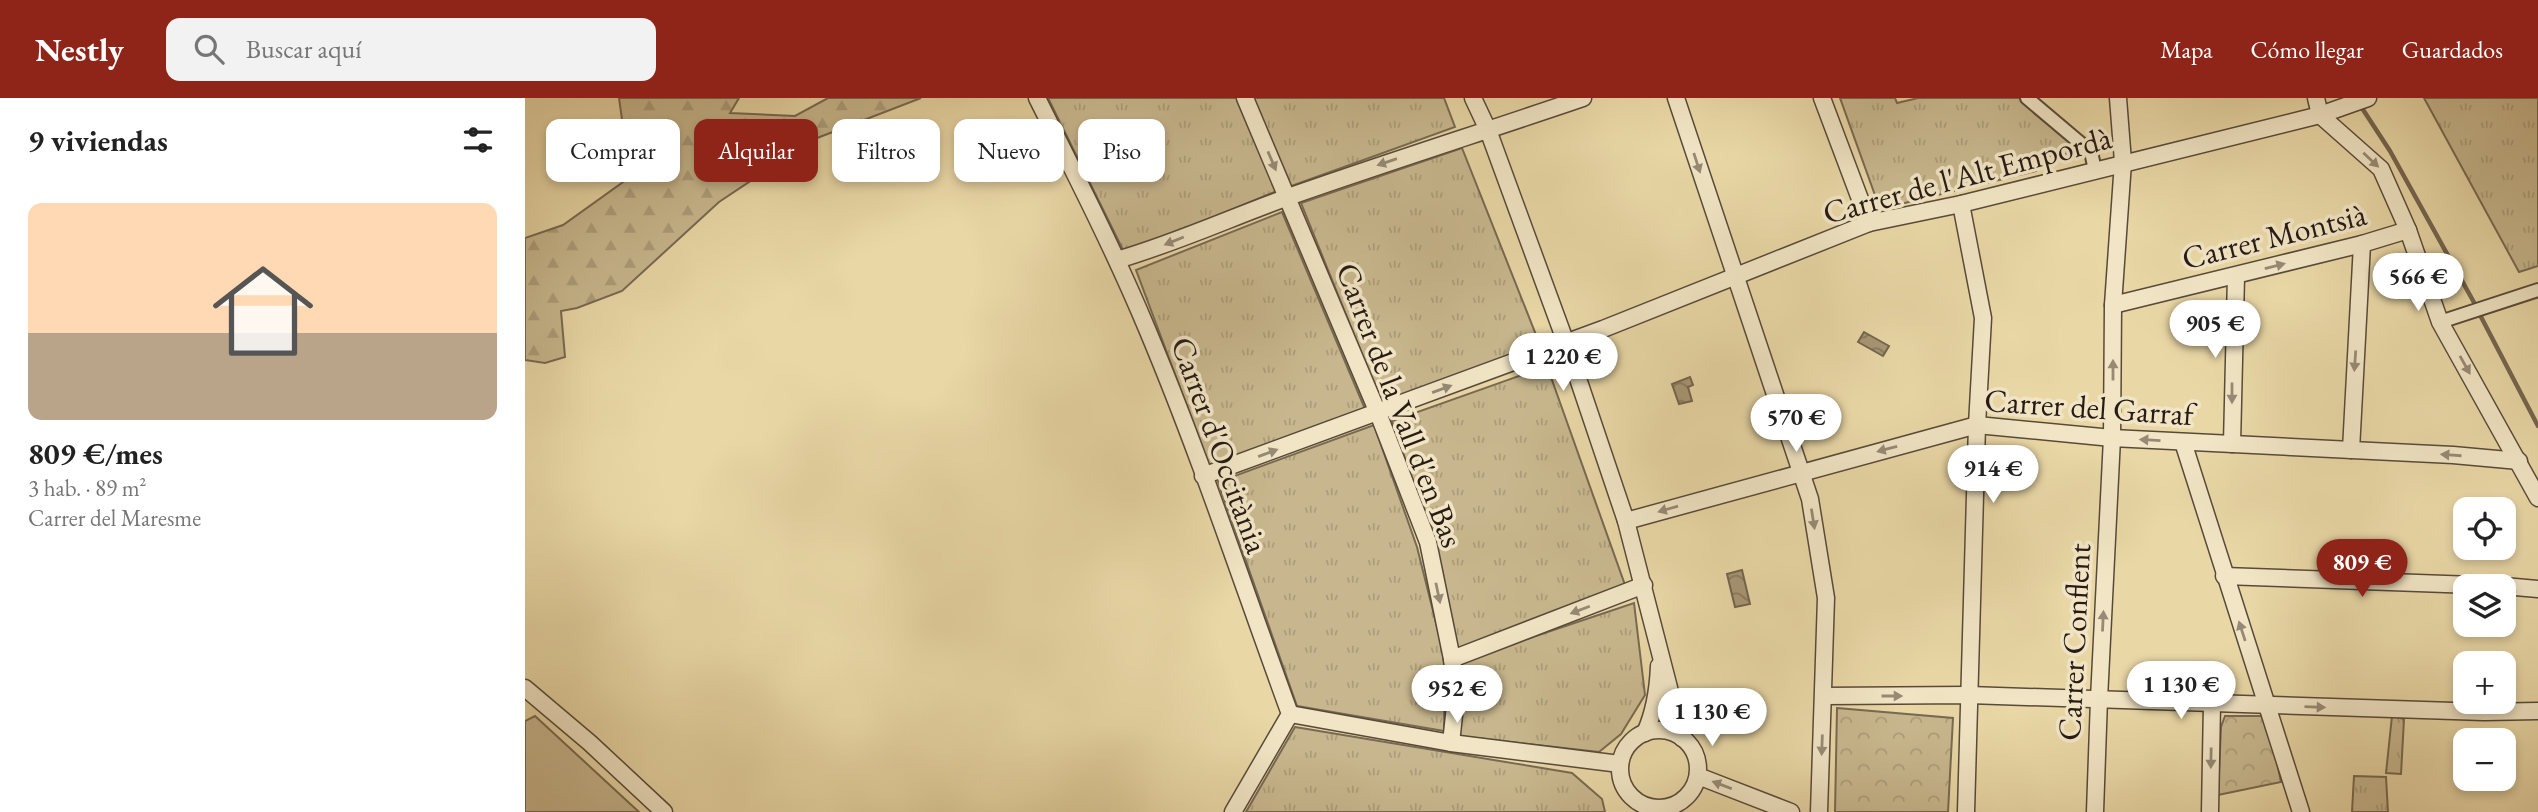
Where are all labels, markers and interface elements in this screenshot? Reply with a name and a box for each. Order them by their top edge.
search box [166,18,656,81]
text: Nestly [35,28,124,71]
icon: search [190,30,228,68]
text: Buscar aquí [246,32,362,66]
text: Mapa [2160,34,2213,65]
text: Cómo llegar [2251,34,2364,65]
text: Guardados [2402,34,2503,65]
street label: Carrer de l'Alt Empordà [1818,116,2116,234]
chip: Comprar [546,119,680,182]
chip: Alquilar [694,119,818,182]
chip: Filtros [832,119,940,182]
chip: Nuevo [954,119,1064,182]
chip: Piso [1078,119,1165,182]
text: 9 viviendas [28,121,168,160]
icon: filters [459,121,497,159]
one-way arrow [1266,151,1278,171]
one-way arrow [2362,152,2380,168]
one-way arrow [1692,153,1703,174]
one-way arrow [1377,157,1398,168]
street label: Carrer Montsià [2178,193,2371,279]
one-way arrow [1163,236,1184,247]
icon: home [200,248,326,374]
pin: 566 € [2369,254,2467,313]
street label: Carrer de la Vall d'en Bas [1326,257,1474,553]
one-way arrow [2264,260,2286,271]
text: 566 € [2389,261,2447,291]
pin: 905 € [2166,300,2264,360]
text: 905 € [2186,308,2244,338]
street label: Carrer d'Occitània [1161,331,1279,559]
pin: 1 220 € [1498,334,1628,393]
text: 1 220 € [1525,341,1601,371]
one-way arrow [2349,350,2360,372]
one-way arrow [2459,356,2471,375]
one-way arrow [2107,358,2119,380]
street label: Carrer del Garraf [1983,379,2199,436]
one-way arrow [2226,382,2238,404]
one-way arrow [1431,383,1452,394]
pin: 570 € [1747,394,1845,454]
text: 570 € [1767,402,1825,432]
text: 809 €/mes [28,434,163,473]
one-way arrow [2139,434,2161,445]
one-way arrow [1876,444,1898,455]
pin: 914 € [1944,446,2042,505]
one-way arrow [1257,447,1278,458]
one-way arrow [2440,450,2462,461]
text: 914 € [1964,453,2022,483]
text: 3 hab. · 89 m² [28,473,147,503]
map controls [2453,497,2516,791]
button: locate [2453,497,2516,560]
text: Carrer del Maresme [28,503,201,533]
one-way arrow [1657,505,1678,515]
one-way arrow [1808,508,1819,530]
pin: 809 € [2313,540,2411,599]
street label: Carrer Conflent [2048,542,2100,742]
text: 809 € [2333,547,2391,577]
button: layers [2453,574,2516,637]
one-way arrow [1433,582,1444,604]
one-way arrow [1570,605,1591,616]
one-way arrow [2097,610,2108,632]
one-way arrow [2236,620,2247,641]
button: + [2453,651,2516,714]
pin: 1 130 € [2116,662,2246,721]
pin: 952 € [1408,666,1506,725]
text: 1 130 € [2143,669,2219,699]
text: 952 € [1428,673,1486,703]
pin: 1 130 € [1647,688,1777,748]
one-way arrow [1881,690,1903,702]
text: 1 130 € [1674,696,1750,726]
one-way arrow [2304,701,2326,712]
button: − [2453,728,2516,791]
one-way arrow [1816,734,1827,756]
one-way arrow [2205,747,2217,769]
one-way arrow [1711,780,1732,791]

